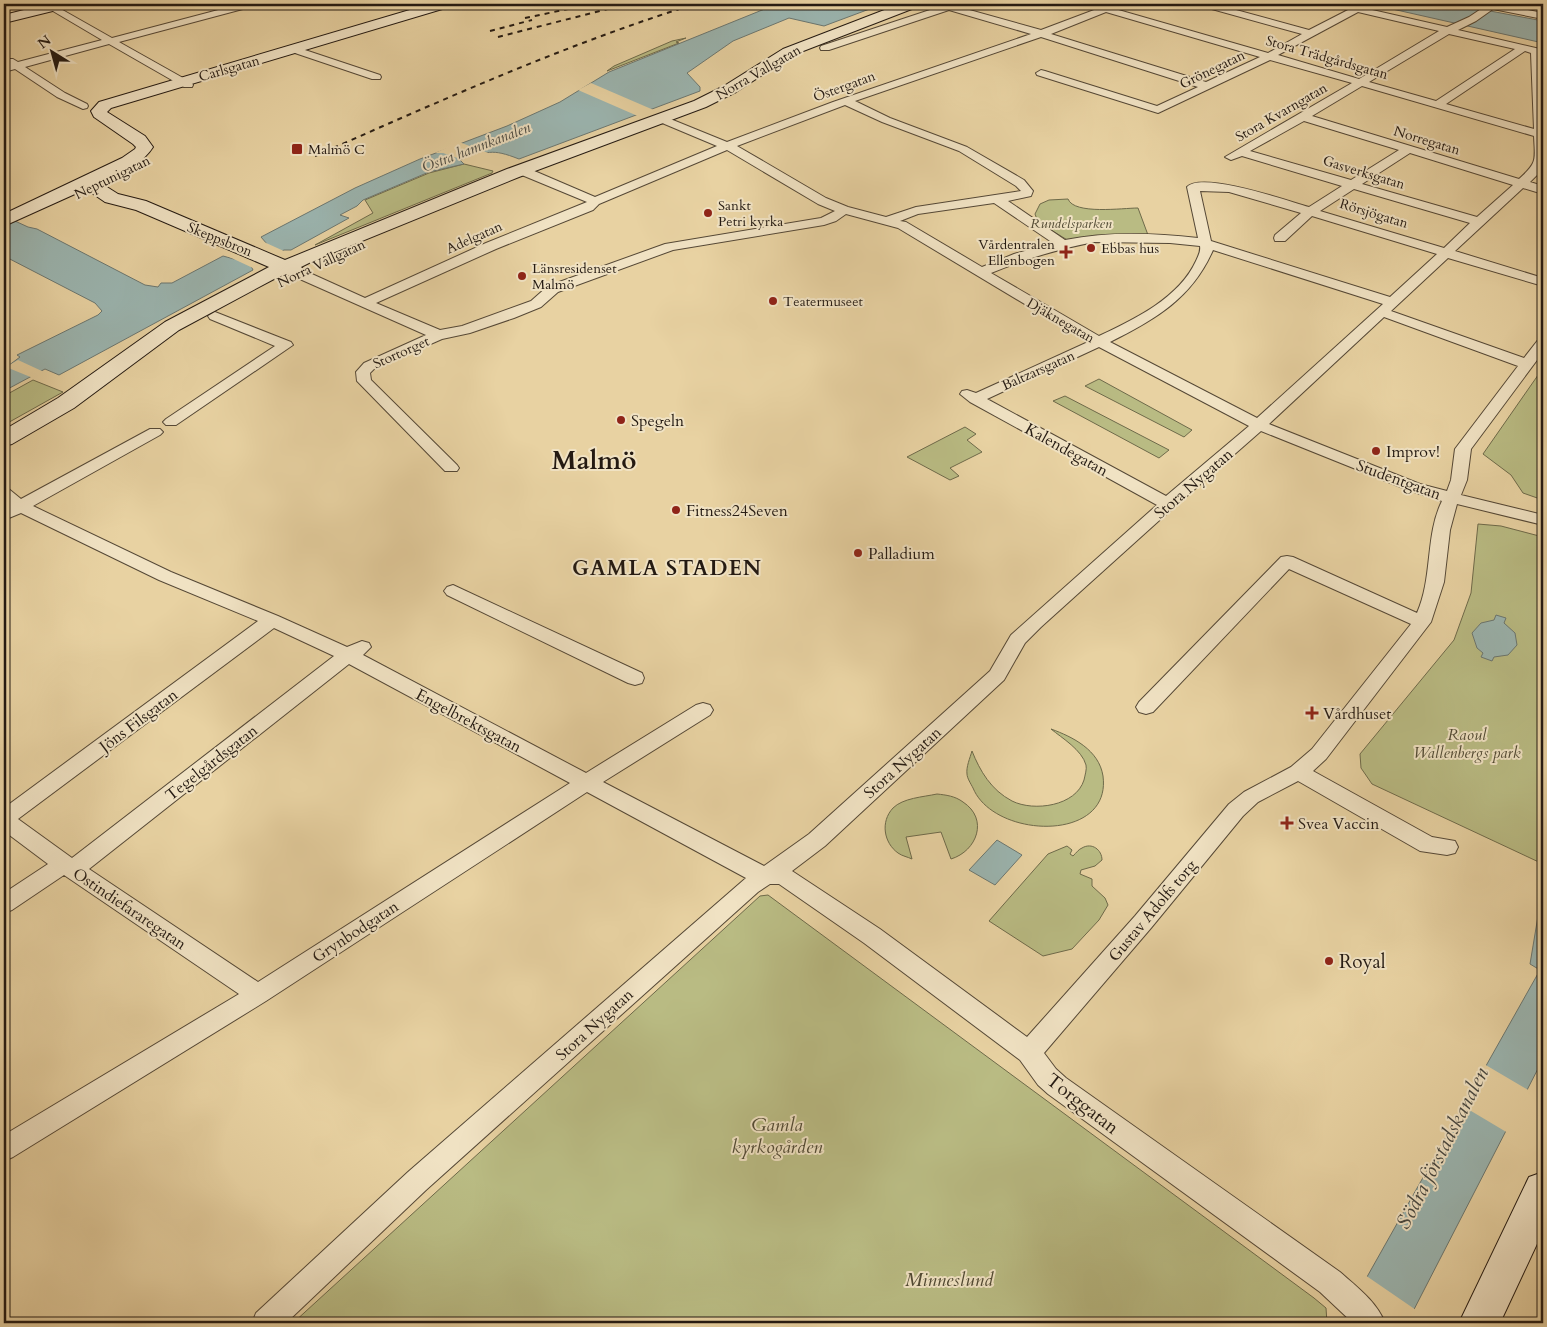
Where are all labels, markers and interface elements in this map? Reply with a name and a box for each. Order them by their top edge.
north arrow [28,28,78,78]
text: N [34,31,55,53]
street label: Stora Trädgårdsgatan [1263,31,1390,84]
street label: Norra Vallgatan [712,40,804,104]
street label: Grönegatan [1176,45,1248,93]
street label: Carlsgatan [197,51,262,86]
street label: Östergatan [810,66,878,107]
street label: Stora Kvarngatan [1232,78,1331,146]
water label: Östra hamnkanalen [419,117,534,177]
street label: Norregatan [1391,121,1462,160]
place label: Malmö C [308,140,365,159]
marker: Malmö C [290,142,304,156]
street label: Neptunigatan [71,151,153,204]
street label: Gasverksgatan [1320,151,1407,194]
street label: Rörsjögatan [1337,194,1411,233]
place label: Sankt Petri kyrka [718,196,783,231]
marker: Sankt Petri kyrka [702,207,714,219]
park label: Rundelsparken [1030,214,1112,233]
street label: Adelgatan [443,217,505,258]
street label: Skeppsbron [184,218,255,261]
street label: Norra Vallgatan [274,235,368,292]
place label: Vårdentralen Ellenbogen [978,235,1055,270]
place label: Ebbas hus [1101,239,1160,258]
marker: Ebbas hus [1085,242,1097,254]
marker: Vårdentralen Ellenbogen [1059,245,1073,259]
place label: Länsresidenset Malmö [532,259,617,294]
marker: Länsresidenset Malmö [516,270,528,282]
place label: Teatermuseet [783,292,863,311]
street label: Djäknegatan [1023,293,1098,348]
marker: Teatermuseet [767,295,779,307]
street label: Stortorget [370,331,433,373]
street label: Baltzarsgatan [999,346,1078,395]
place label: Spegeln [631,410,684,432]
marker: Spegeln [615,414,627,426]
street label: Kalendegatan [1021,418,1112,482]
place label: Improv! [1386,441,1440,463]
district label: Malmö [552,443,636,478]
street label: Stora Nygatan [1150,443,1238,524]
marker: Improv! [1370,445,1382,457]
street label: Studentgatan [1353,454,1444,505]
place label: Fitness24Seven [686,500,788,522]
marker: Fitness24Seven [670,504,682,516]
place label: Palladium [868,543,935,565]
marker: Palladium [852,547,864,559]
district label: GAMLA STADEN [572,554,762,583]
street label: Jöns Filsgatan [93,684,182,759]
street label: Engelbrektsgatan [412,684,525,758]
place label: Vårdhuset [1323,703,1391,725]
marker: Vårdhuset [1305,706,1319,720]
street label: Tegelgårdsgatan [161,720,262,806]
street label: Stora Nygatan [859,722,946,804]
park label: Raoul Wallenbergs park [1413,724,1521,764]
place label: Svea Vaccin [1298,813,1379,835]
marker: Svea Vaccin [1280,816,1294,830]
street label: Gustav Adolfs torg [1104,855,1202,966]
street label: Ostindiefararegatan [68,863,191,955]
street label: Grynbodgatan [308,896,403,968]
place label: Royal [1339,949,1386,975]
marker: Royal [1323,955,1335,967]
street label: Stora Nygatan [551,984,638,1066]
water label: Södra förstadskanalen [1389,1062,1496,1234]
street label: Torggatan [1041,1067,1124,1141]
park label: Gamla kyrkogården [731,1112,823,1160]
park label: Minneslund [905,1267,994,1293]

